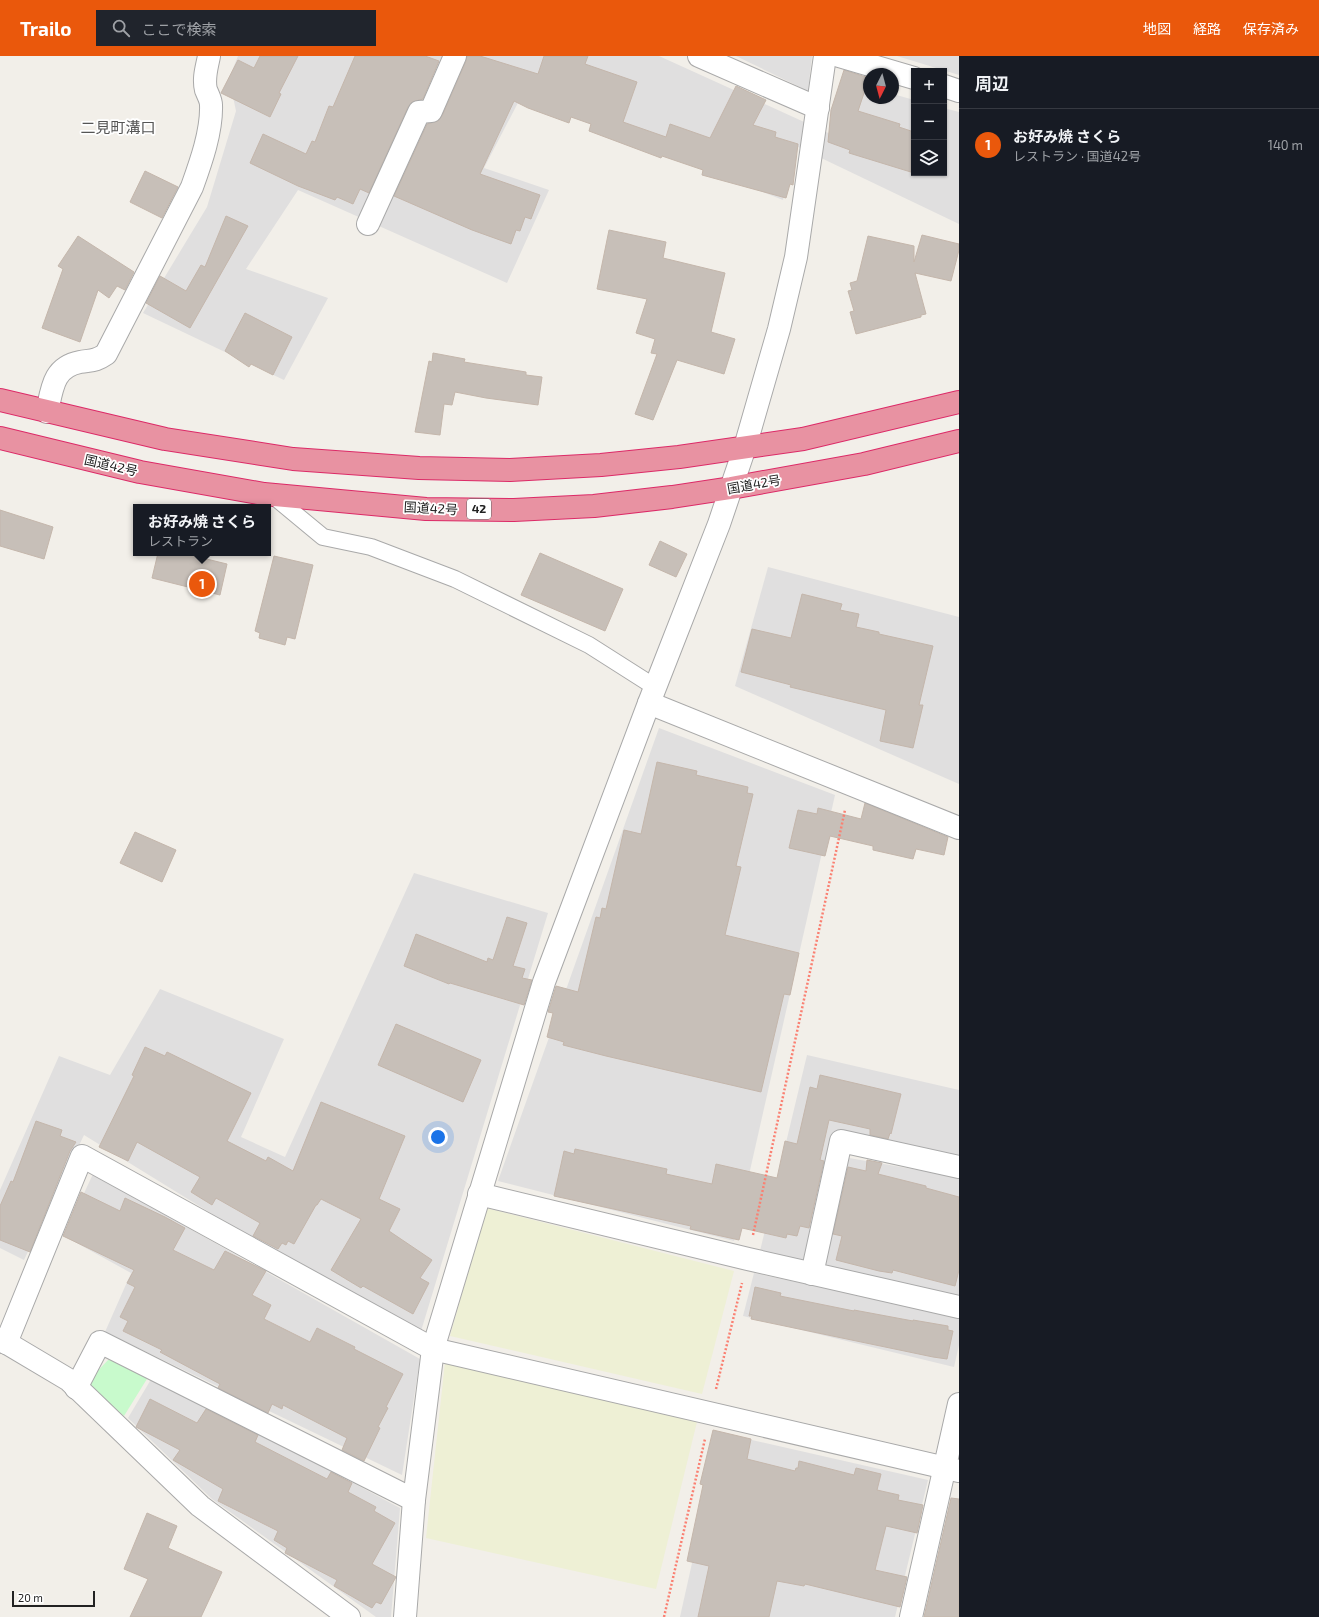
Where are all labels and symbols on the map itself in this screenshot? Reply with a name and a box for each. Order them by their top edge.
north arrow [863,68,899,104]
district label: 二見町溝口 [80,118,156,136]
street label: 国道42号 [83,451,139,479]
street label: 国道42号 [726,471,782,497]
street label: 国道42号 [403,499,459,517]
road number: 42 [467,499,491,519]
pin: 1 [189,569,215,599]
your location [428,1127,448,1147]
scale bar [12,1589,95,1608]

